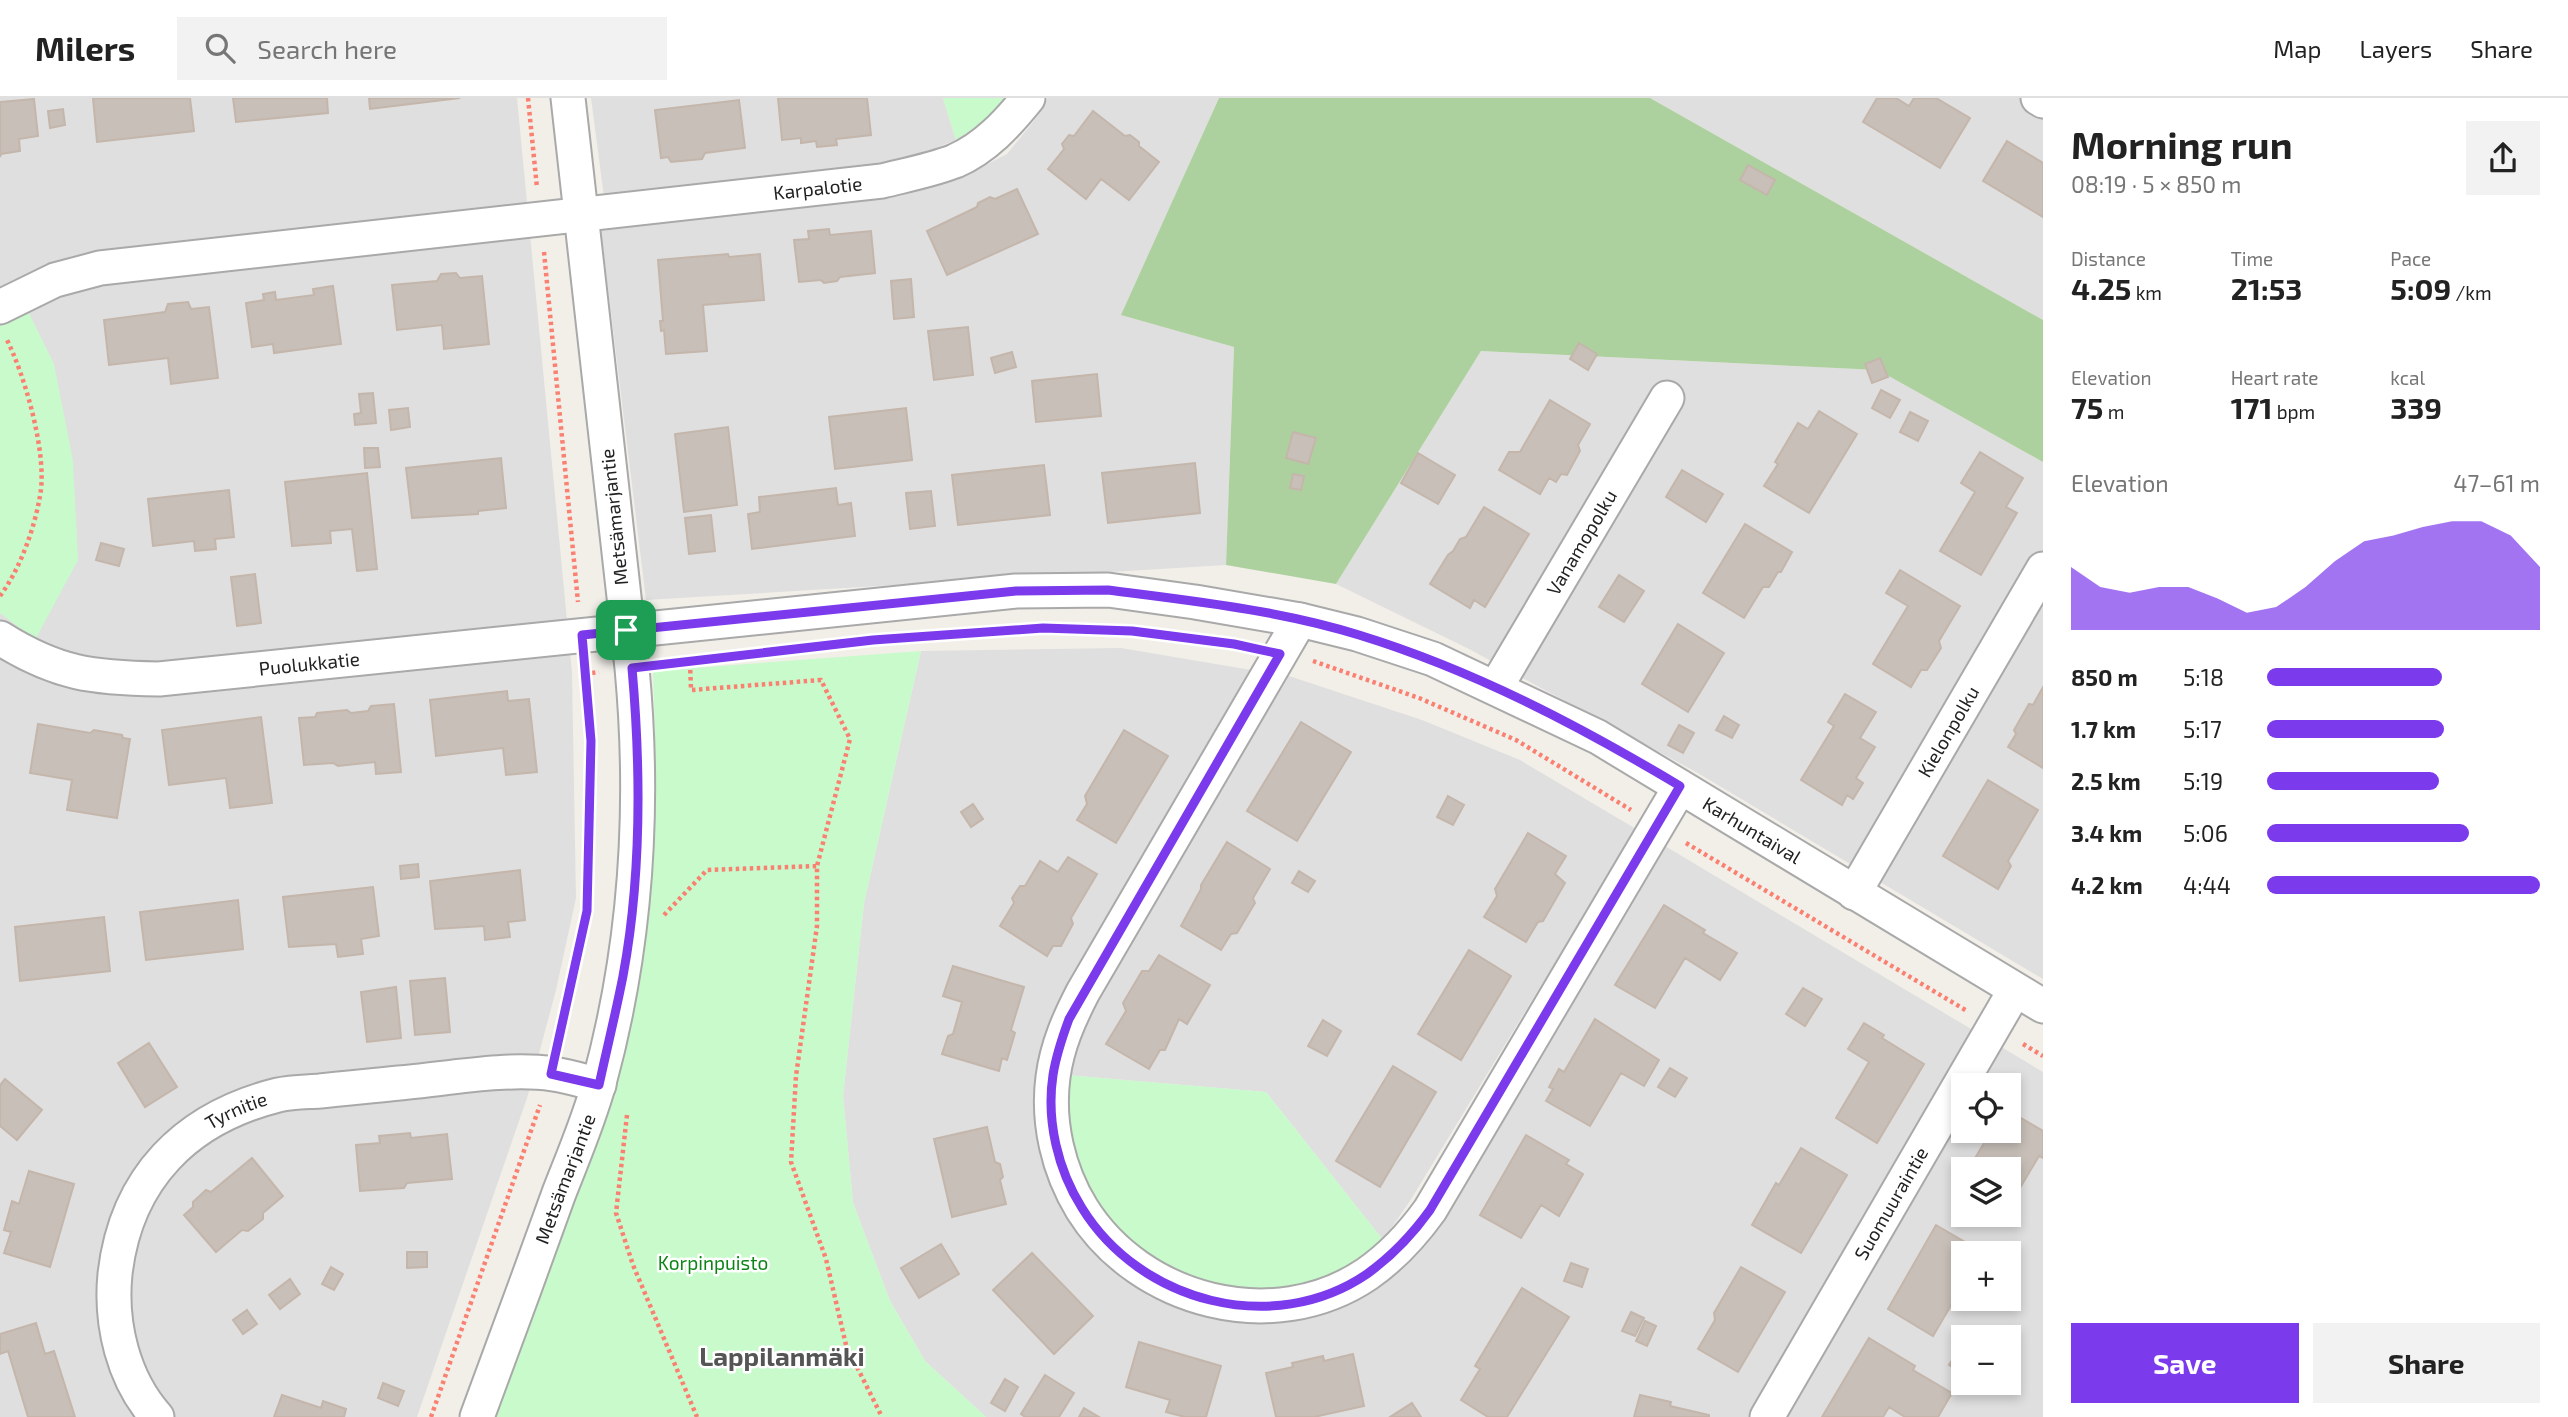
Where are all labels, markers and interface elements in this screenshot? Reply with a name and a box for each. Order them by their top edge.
search box [177,17,667,80]
text: Milers [35,28,135,68]
icon: search [201,29,239,67]
text: Search here [257,33,397,64]
text: Map [2273,34,2321,63]
text: Layers [2359,34,2432,63]
text: Share [2470,34,2533,63]
text: Morning run [2071,121,2292,167]
button: share [2466,121,2540,195]
text: 08:19 · 5 × 850 m [2071,170,2241,198]
street label: Karpalotie [772,171,863,204]
text: Distance [2071,247,2146,270]
text: Time [2231,247,2273,270]
text: Pace [2390,247,2431,270]
text: 4.25 [2071,270,2131,306]
text: 21:53 [2231,270,2302,306]
text: 5:09 [2390,270,2451,306]
text: km [2131,281,2162,304]
text: /km [2451,281,2492,304]
text: Elevation [2071,366,2152,389]
text: Heart rate [2231,366,2319,389]
text: kcal [2390,366,2425,389]
text: 75 [2071,389,2103,425]
text: 171 [2231,389,2272,425]
text: 339 [2390,389,2442,425]
text: m [2103,400,2124,423]
text: bpm [2272,400,2315,423]
street label: Metsämarjantie [595,448,632,587]
text: Elevation [2071,469,2169,497]
text: 47–61 m [2453,469,2540,497]
street label: Vanamopolku [1541,485,1621,599]
pin [596,600,656,660]
icon: arrive [607,611,645,649]
street label: Puolukkatie [258,646,361,680]
text: 850 m [2071,663,2138,691]
text: 5:18 [2183,663,2224,691]
street label: Kielonpolku [1912,682,1983,781]
text: 1.7 km [2071,715,2136,743]
text: 5:17 [2183,715,2222,743]
text: 2.5 km [2071,767,2141,795]
text: 5:19 [2183,767,2223,795]
street label: Karhuntaival [1699,791,1806,868]
text: 3.4 km [2071,819,2142,847]
text: 5:06 [2183,819,2228,847]
text: 4.2 km [2071,871,2143,899]
text: 4:44 [2183,871,2231,899]
map controls [1951,1073,2021,1395]
button: locate [1951,1073,2021,1143]
street label: Tyrnitie [201,1087,270,1134]
street label: Metsämarjantie [530,1110,600,1247]
street label: Suomuuraintie [1849,1143,1932,1264]
button: layers [1951,1157,2021,1227]
button: + [1951,1241,2021,1311]
park label: Korpinpuisto [658,1251,768,1274]
button: Save [2071,1323,2299,1403]
button: Share [2313,1323,2540,1403]
button: − [1951,1325,2021,1395]
district label: Lappilanmäki [699,1340,865,1371]

